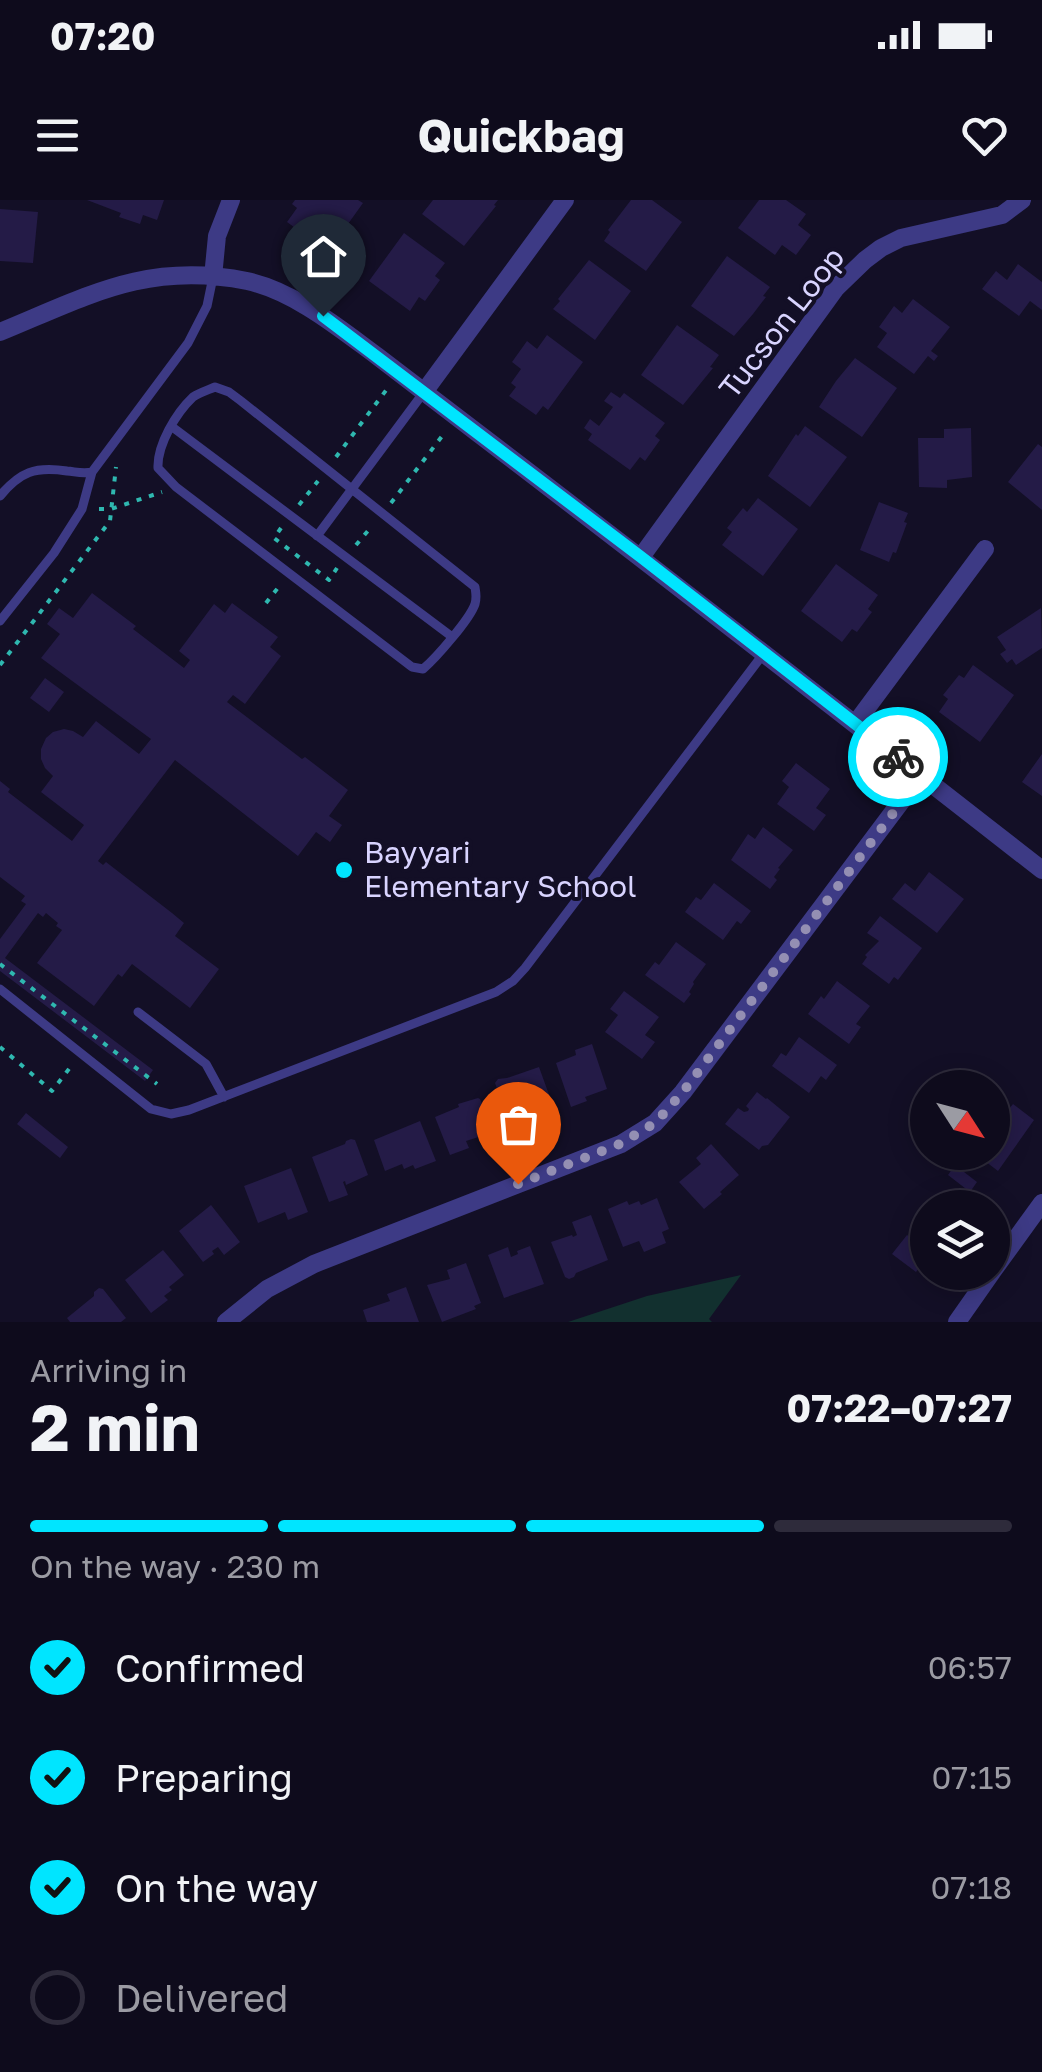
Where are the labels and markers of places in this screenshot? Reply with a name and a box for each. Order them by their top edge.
pin [281,214,366,317]
place label: Bayyari Elementary School [364,834,637,904]
marker: Bayyari Elementary School [333,859,355,881]
pin [476,1082,561,1185]

